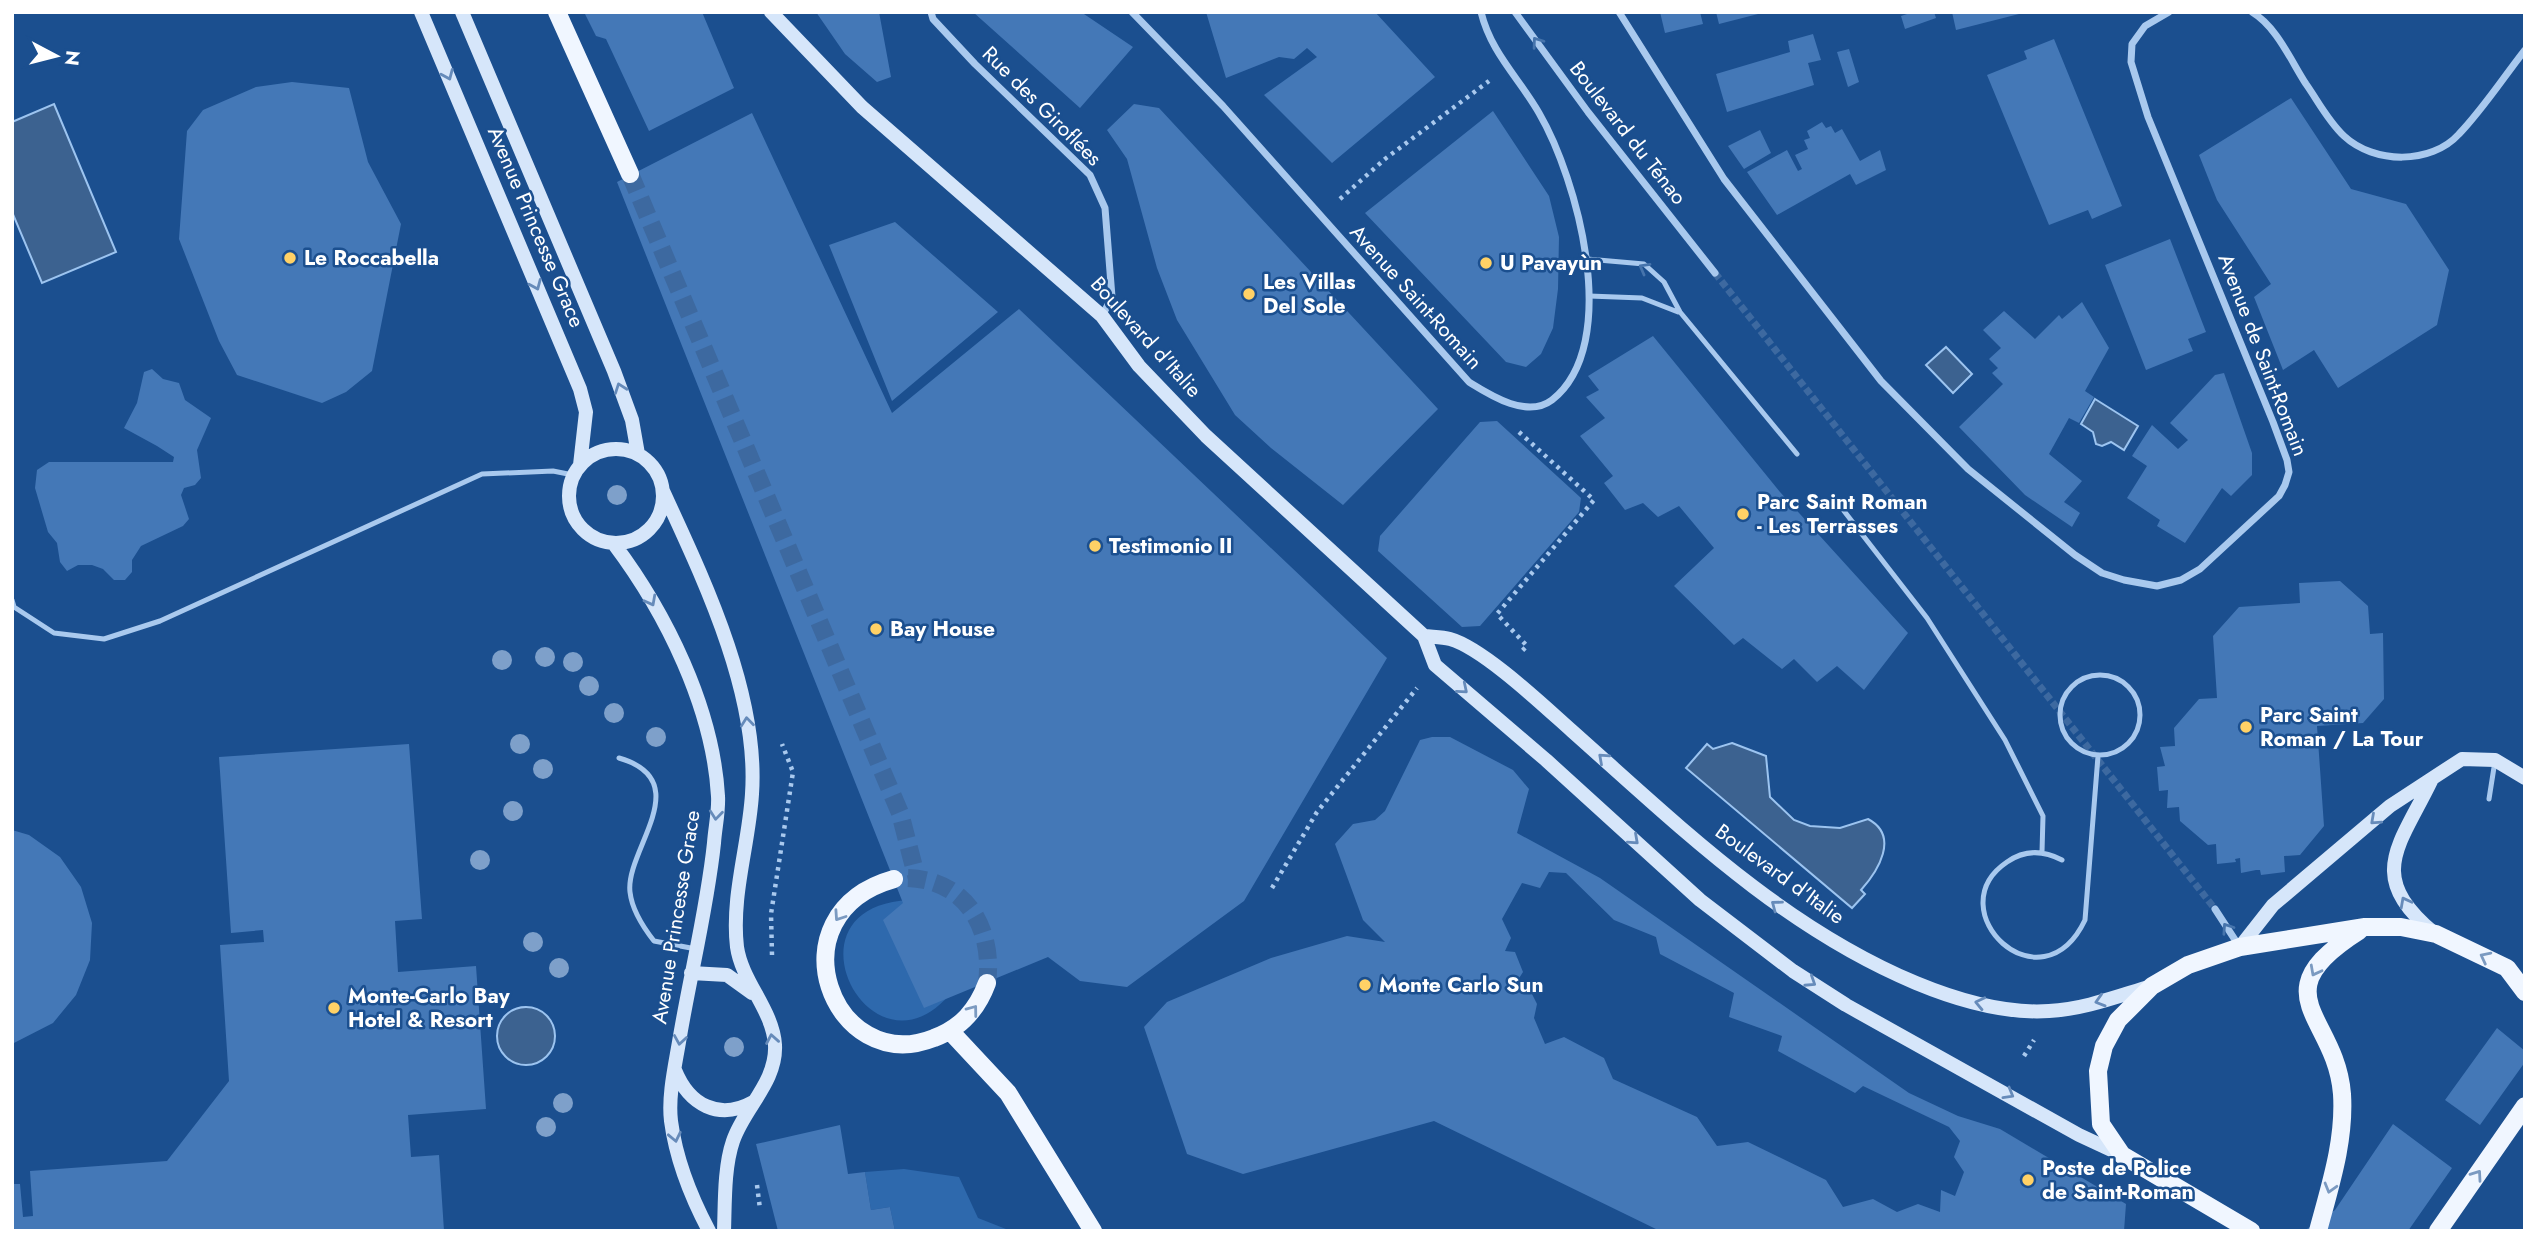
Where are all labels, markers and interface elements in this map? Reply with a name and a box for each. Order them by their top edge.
north arrow [21,21,91,91]
one-way arrow [1533,38,1545,50]
street label: Rue des Giroflées [975,39,1109,173]
text: N [58,49,87,67]
street label: Boulevard du Ténao [1562,55,1694,211]
one-way arrow [439,68,453,80]
street label: Avenue Princesse Grace [480,122,592,332]
street label: Avenue Saint-Romain [1343,218,1489,376]
place label: Le Roccabella [304,243,439,273]
place label: U Pavayùn [1500,248,1602,278]
street label: Avenue de Saint-Romain [2211,249,2315,461]
marker: Le Roccabella [282,250,298,266]
marker: U Pavayùn [1478,255,1494,271]
one-way arrow [1639,263,1652,276]
place label: Les Villas Del Sole [1263,267,1356,321]
street label: Boulevard d'Italie [1083,270,1209,404]
one-way arrow [528,278,542,290]
marker: Les Villas Del Sole [1241,286,1257,302]
one-way arrow [614,382,628,394]
place label: Parc Saint Roman - Les Terrasses [1757,487,1928,541]
marker: Parc Saint Roman - Les Terrasses [1735,506,1751,522]
place label: Testimonio II [1109,531,1232,561]
marker: Testimonio II [1087,538,1103,554]
one-way arrow [643,594,657,606]
place label: Bay House [890,614,995,644]
marker: Bay House [868,621,884,637]
one-way arrow [1455,681,1468,693]
place label: Parc Saint Roman / La Tour [2260,700,2424,754]
one-way arrow [739,716,754,728]
marker: Parc Saint Roman / La Tour [2238,719,2254,735]
one-way arrow [1598,754,1611,766]
street label: Avenue Princesse Grace [644,808,708,1026]
one-way arrow [709,809,724,821]
one-way arrow [2370,812,2383,824]
street label: Boulevard d'Italie [1709,817,1851,931]
one-way arrow [1626,832,1639,844]
one-way arrow [2399,897,2413,910]
one-way arrow [1772,900,1784,913]
one-way arrow [835,908,848,921]
one-way arrow [2223,923,2235,936]
one-way arrow [2480,951,2492,965]
one-way arrow [2309,963,2323,976]
place label: Monte Carlo Sun [1379,970,1544,1000]
one-way arrow [1803,974,1816,987]
marker: Monte Carlo Sun [1357,977,1373,993]
place label: Monte-Carlo Bay Hotel & Resort [348,981,511,1035]
one-way arrow [2094,993,2106,1008]
one-way arrow [1974,997,1986,1011]
marker: Monte-Carlo Bay Hotel & Resort [326,1000,342,1016]
one-way arrow [964,1005,977,1018]
one-way arrow [765,1033,780,1045]
one-way arrow [673,1034,688,1046]
one-way arrow [2001,1086,2014,1099]
one-way arrow [666,1131,681,1143]
place label: Poste de Police de Saint-Roman [2042,1153,2194,1207]
one-way arrow [2469,1170,2481,1183]
marker: Poste de Police de Saint-Roman [2020,1172,2036,1188]
one-way arrow [2323,1182,2338,1194]

